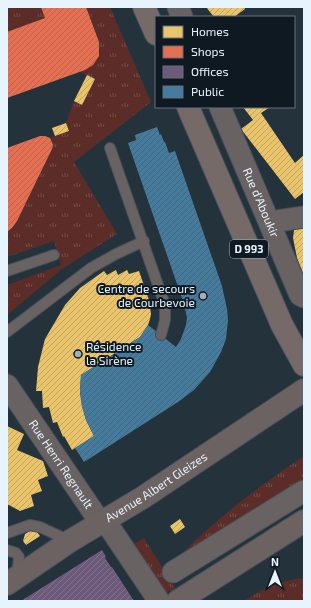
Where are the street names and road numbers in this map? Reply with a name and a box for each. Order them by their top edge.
street label: Rue d'Aboukir [241,165,283,239]
road number: D 993 [230,240,268,258]
street label: Rue Henri Regnault [27,417,97,511]
street label: Avenue Albert Gleizes [102,449,209,524]

